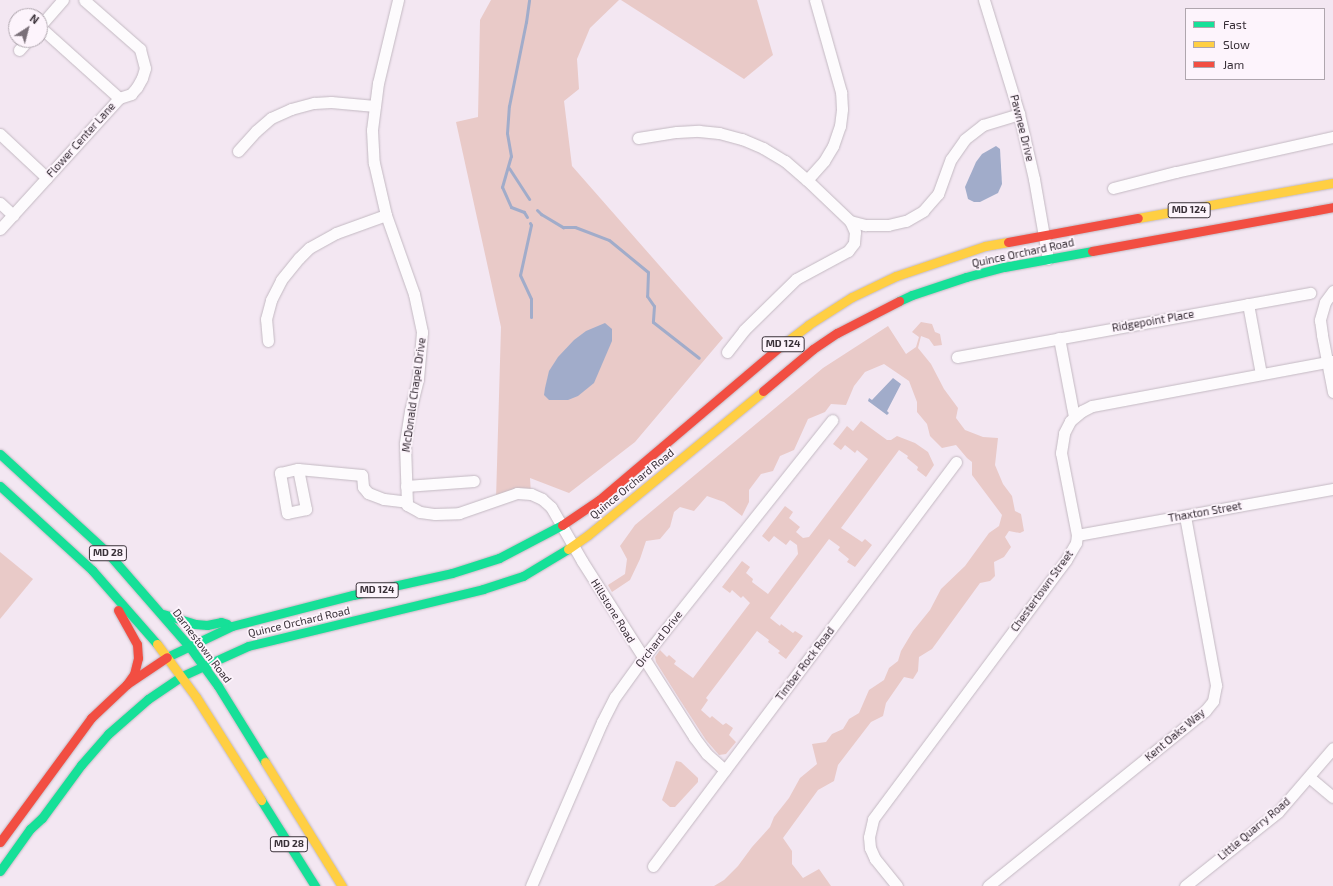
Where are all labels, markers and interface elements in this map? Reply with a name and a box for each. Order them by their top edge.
north arrow [8,8,48,48]
legend [1185,8,1325,80]
text: N [28,11,42,26]
text: Fast [1223,17,1246,31]
text: Slow [1223,37,1250,51]
text: Jam [1223,57,1244,71]
street label: Pawnee Drive [1007,93,1037,163]
street label: Flower Center Lane [44,100,118,180]
road number: MD 124 [1167,202,1211,218]
street label: Quince Orchard Road [971,236,1075,270]
street label: Ridgepoint Place [1111,307,1195,335]
road number: MD 124 [761,336,805,352]
street label: McDonald Chapel Drive [399,337,429,453]
street label: Quince Orchard Road [587,446,677,522]
street label: Thaxton Street [1167,499,1243,525]
road number: MD 28 [88,545,128,561]
street label: Chestertown Street [1008,548,1076,634]
street label: Hillstone Road [588,577,638,645]
road number: MD 124 [355,582,399,598]
street label: Quince Orchard Road [247,604,351,640]
street label: Darnestown Road [170,606,234,686]
street label: Orchard Drive [633,608,685,670]
street label: Timber Rock Road [773,624,837,704]
street label: Kent Oaks Way [1142,706,1208,764]
street label: Little Quarry Road [1215,795,1293,863]
road number: MD 28 [269,836,309,852]

